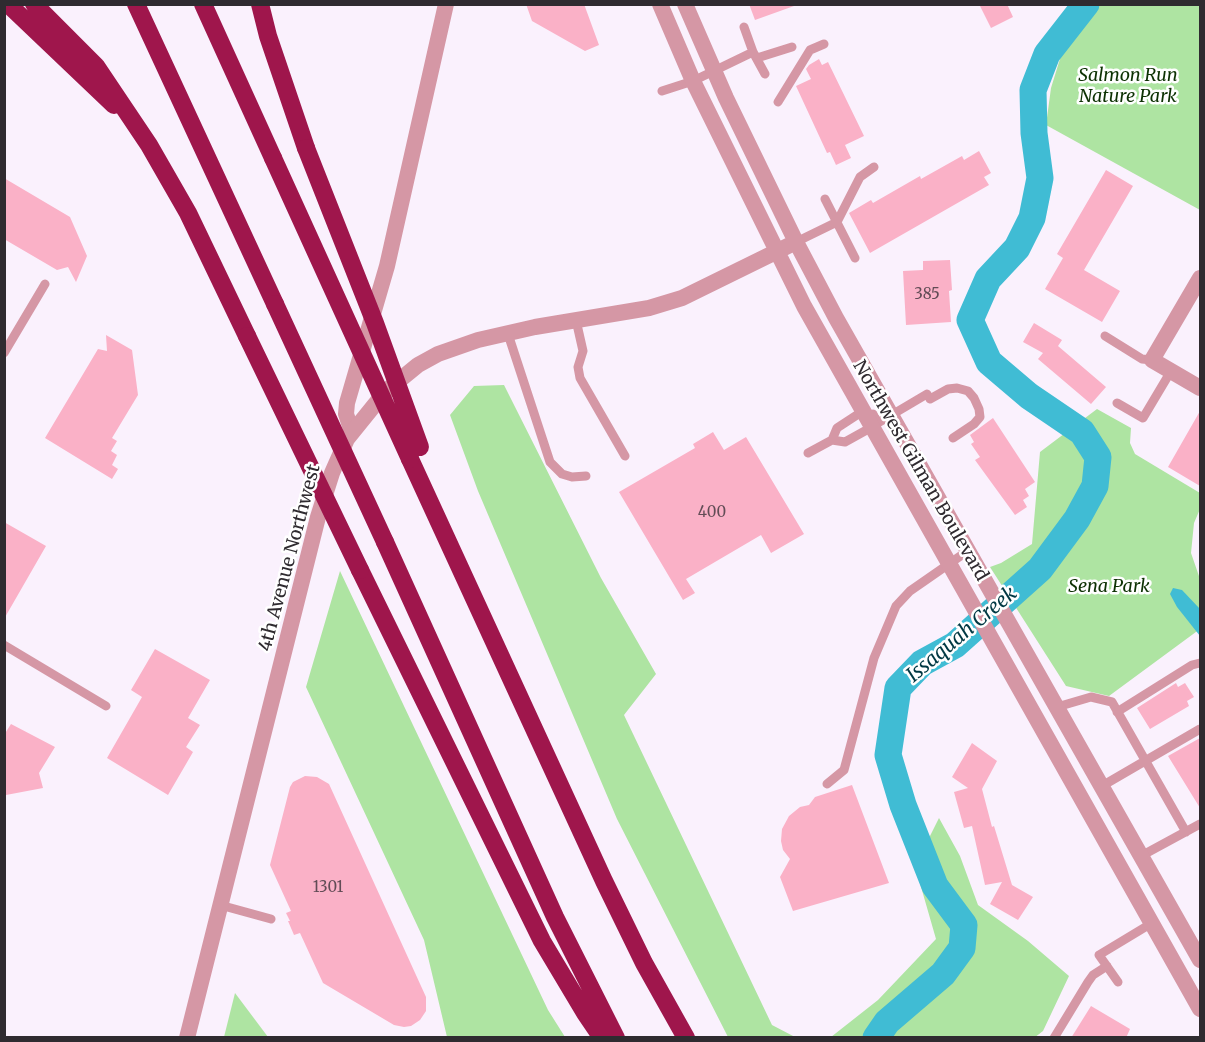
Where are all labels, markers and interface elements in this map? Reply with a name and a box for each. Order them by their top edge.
park label: Salmon Run Nature Park [1078,65,1178,107]
house number: 385 [914,286,940,304]
street label: Northwest Gilman Boulevard [848,357,992,585]
street label: 4th Avenue Northwest [255,462,325,654]
house number: 400 [698,504,726,522]
park label: Sena Park [1068,576,1150,598]
water label: Issaquah Creek [902,582,1022,688]
house number: 1301 [313,879,343,897]

